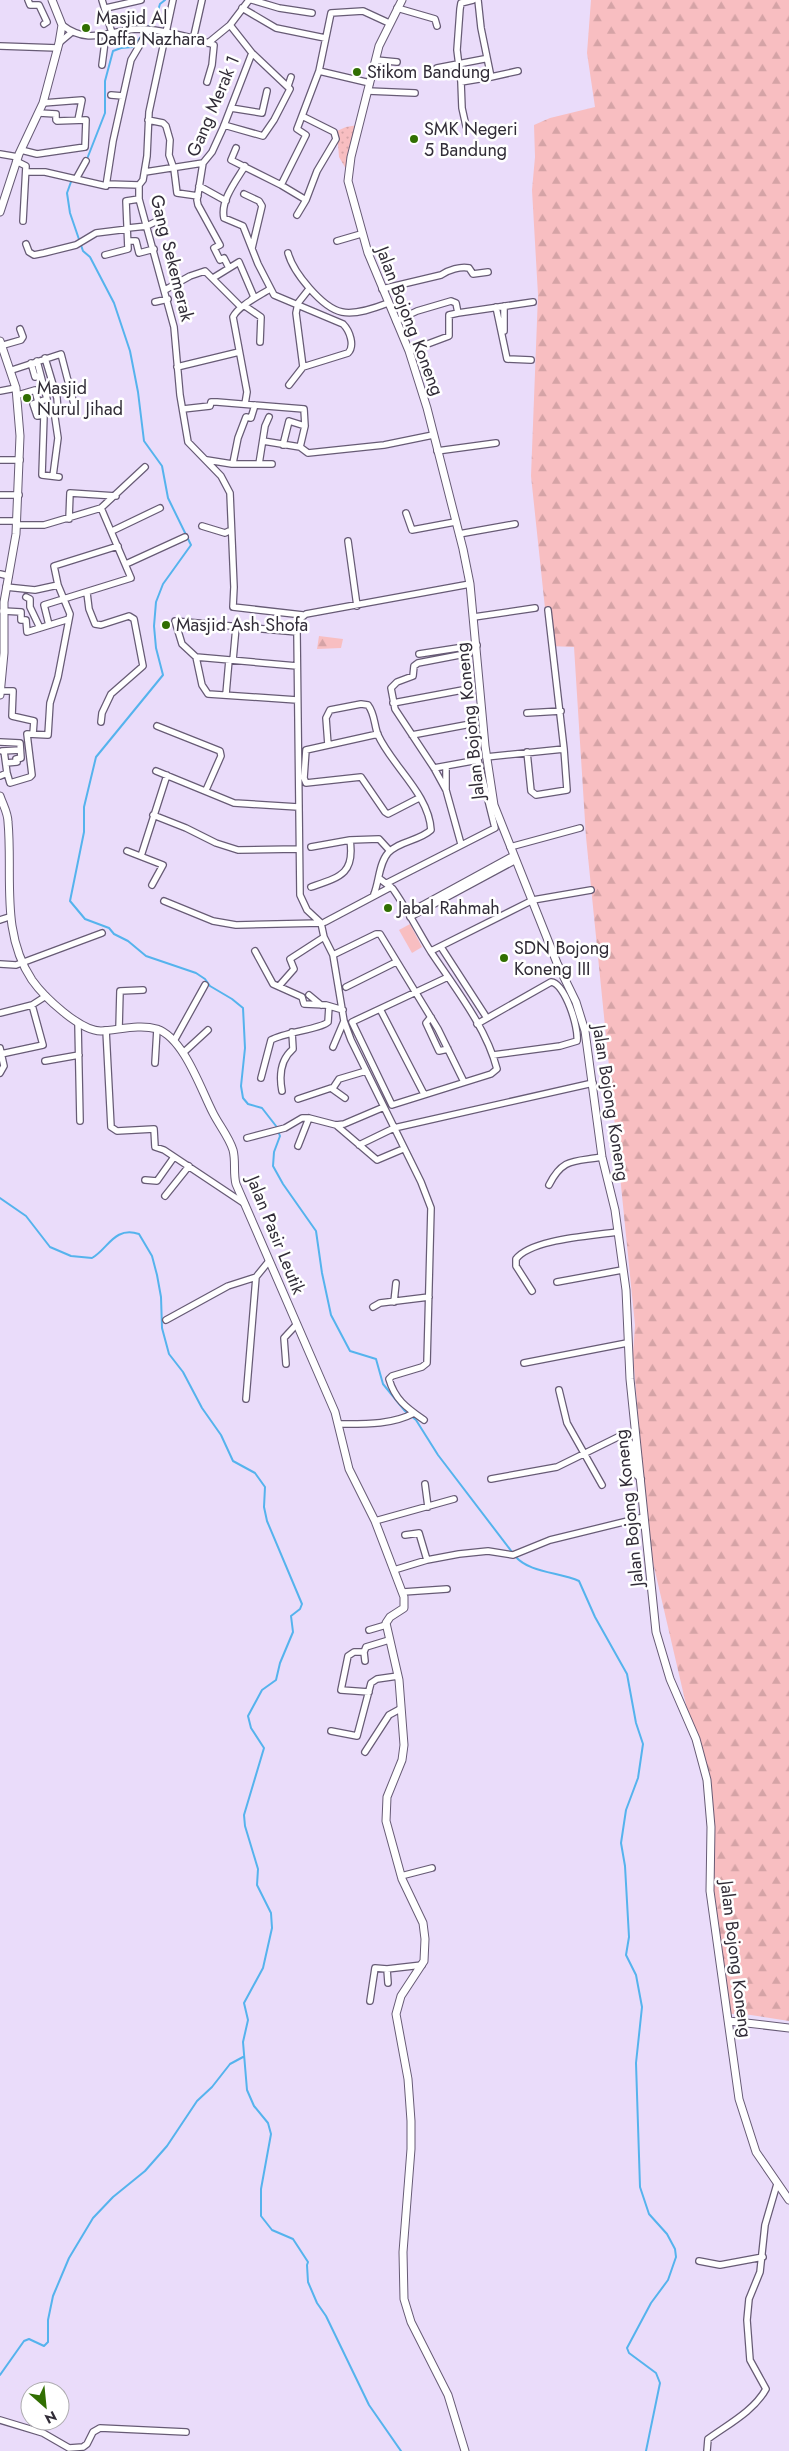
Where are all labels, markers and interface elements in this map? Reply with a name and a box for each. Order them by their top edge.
place label: Masjid Al Daffa Nazhara [96,5,205,52]
marker: Masjid Al Daffa Nazhara [80,22,92,34]
street label: Gang Merak 1 [180,51,246,161]
place label: Stikom Bandung [367,59,490,85]
marker: Stikom Bandung [351,66,363,78]
place label: SMK Negeri 5 Bandung [424,116,518,163]
marker: SMK Negeri 5 Bandung [408,133,420,145]
street label: Gang Sekemerak [144,192,200,324]
street label: Jalan Bojong Koneng [369,241,450,399]
place label: Masjid Nurul Jihad [37,375,123,422]
marker: Masjid Nurul Jihad [21,392,33,404]
place label: Masjid Ash Shofa [176,612,308,638]
marker: Masjid Ash Shofa [160,619,172,631]
street label: Jalan Bojong Koneng [449,641,491,803]
place label: Jabal Rahmah [396,895,500,921]
marker: Jabal Rahmah [382,902,394,914]
place label: SDN Bojong Koneng III [514,935,609,982]
marker: SDN Bojong Koneng III [498,952,510,964]
street label: Jalan Bojong Koneng [586,1021,636,1183]
street label: Jalan Pasir Leutik [240,1170,312,1298]
street label: Jalan Bojong Koneng [608,1428,650,1590]
street label: Jalan Bojong Koneng [713,1877,759,2039]
north arrow [20,2381,70,2431]
text: N [41,2406,60,2429]

